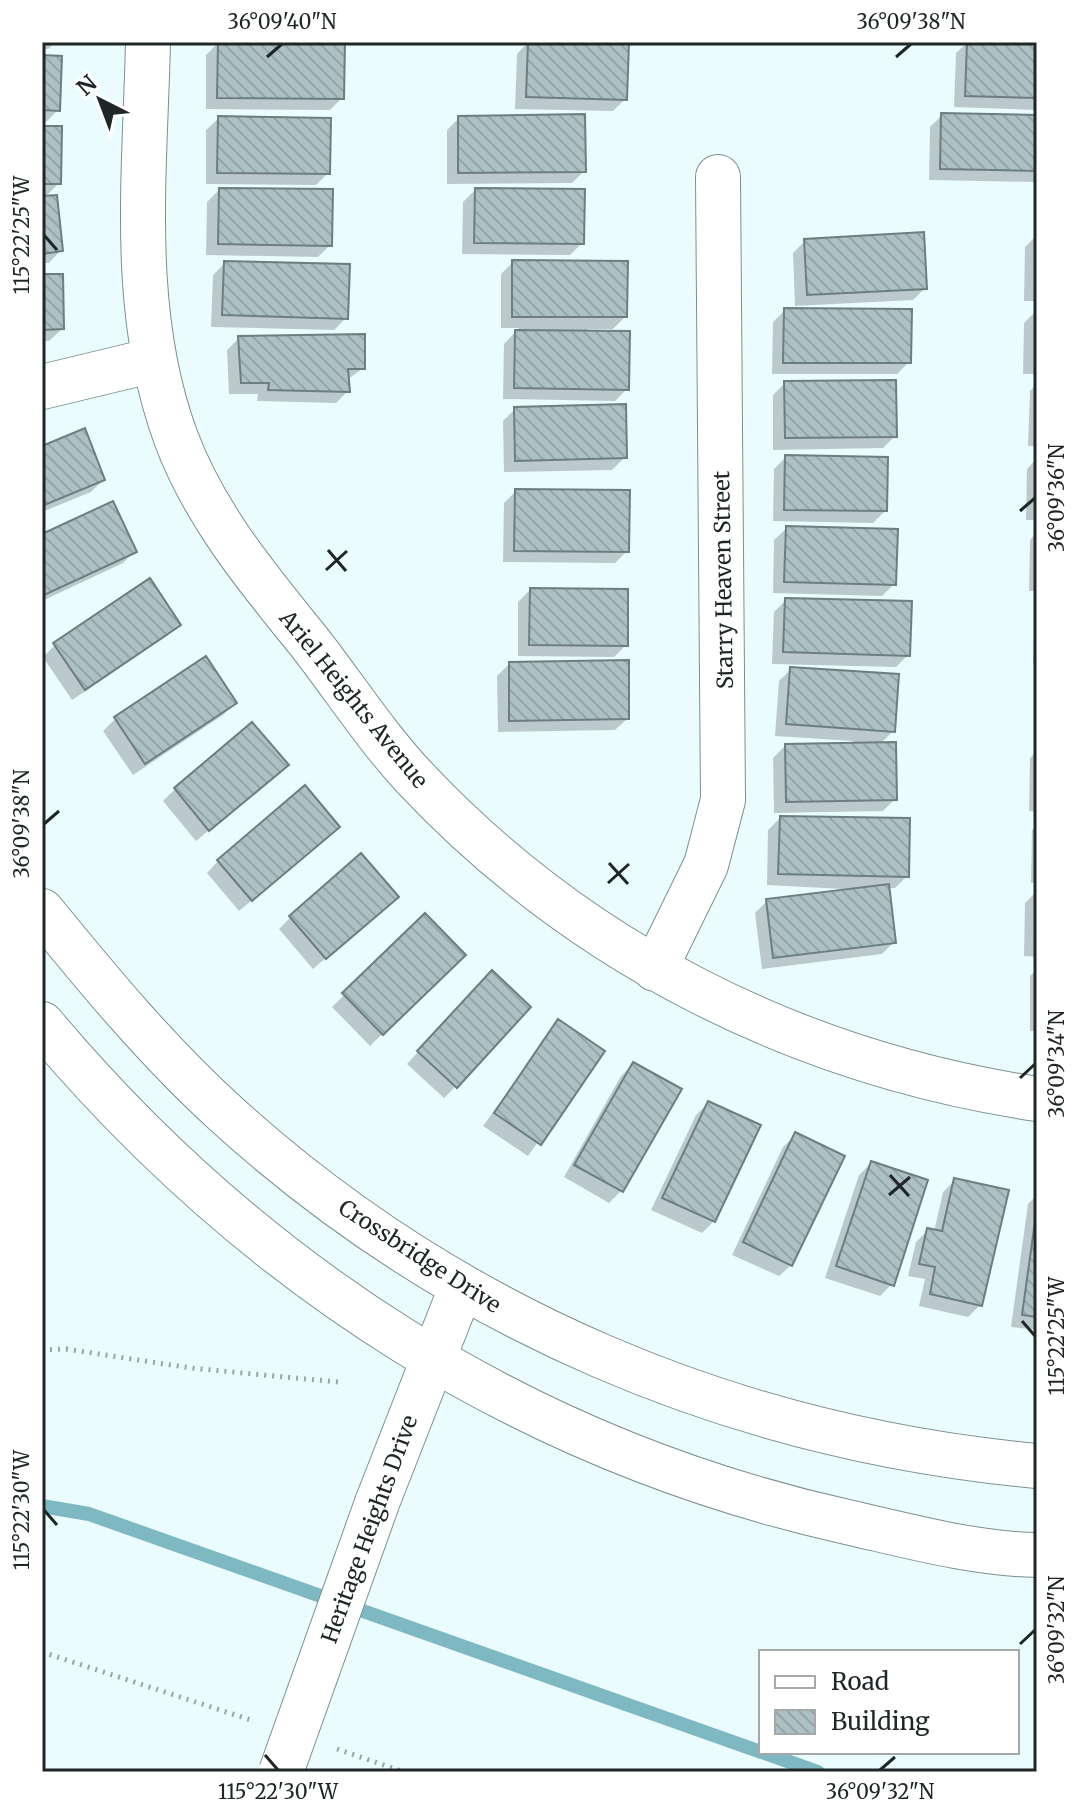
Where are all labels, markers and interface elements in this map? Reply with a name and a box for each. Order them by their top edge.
text: 36°09'40"N [227,9,337,34]
text: 36°09'38"N [856,9,966,34]
north arrow [60,60,140,140]
text: N [71,69,103,101]
text: 115°22'25"W [9,175,34,294]
text: 36°09'36"N [1044,443,1069,552]
street label: Starry Heaven Street [707,470,739,689]
street label: Ariel Heights Avenue [273,604,434,794]
text: 36°09'38"N [9,769,34,879]
text: 36°09'34"N [1044,1010,1069,1118]
street label: Crossbridge Drive [334,1193,506,1319]
text: 115°22'25"W [1044,1276,1069,1395]
street label: Heritage Heights Drive [315,1411,423,1647]
text: 115°22'30"W [9,1449,34,1570]
text: 36°09'32"N [1044,1575,1069,1684]
legend [759,1650,1019,1754]
text: Road [831,1666,889,1697]
text: Building [831,1706,930,1737]
text: 115°22'30"W [218,1779,339,1804]
text: 36°09'32"N [826,1779,935,1804]

